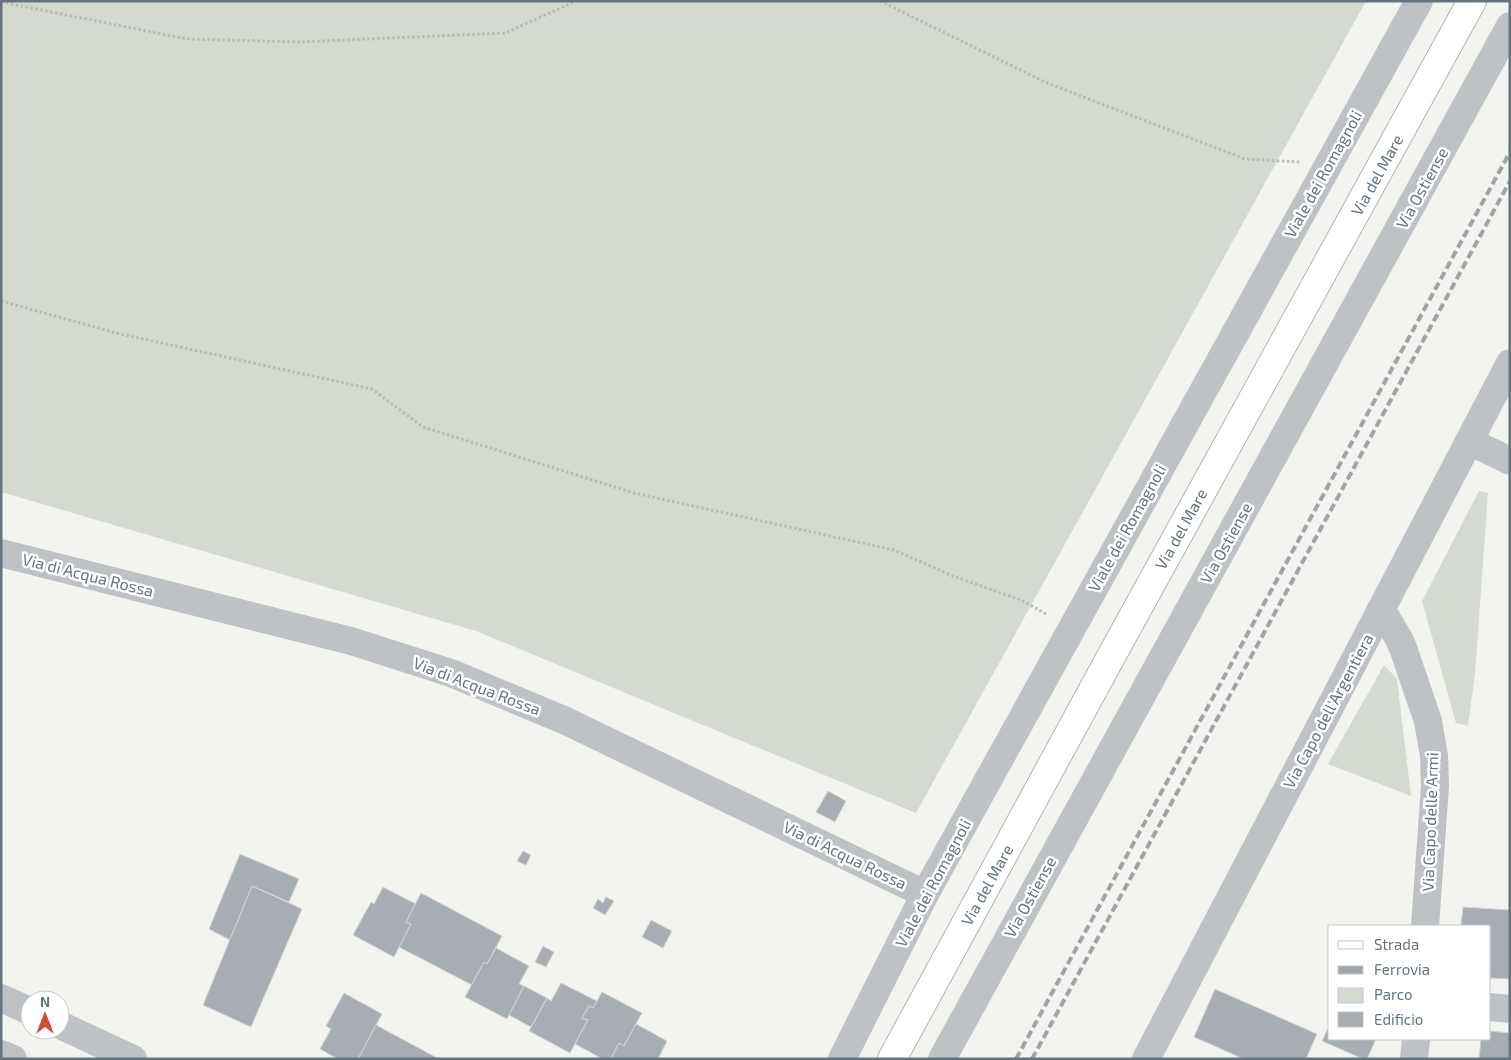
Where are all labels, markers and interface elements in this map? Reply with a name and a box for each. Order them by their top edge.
street label: Viale dei Romagnoli [1280,107,1365,241]
street label: Via del Mare [1347,131,1407,218]
street label: Via Ostiense [1392,144,1452,232]
street label: Viale dei Romagnoli [1084,461,1169,595]
street label: Via del Mare [1151,485,1211,572]
street label: Via Ostiense [1196,499,1256,587]
street label: Via di Acqua Rossa [21,549,156,600]
street label: Via Capo dell'Argentiera [1279,630,1376,791]
street label: Via di Acqua Rossa [411,653,543,719]
street label: Via Capo delle Armi [1418,752,1441,892]
street label: Viale dei Romagnoli [891,815,974,950]
street label: Via di Acqua Rossa [781,817,910,893]
street label: Via del Mare [957,841,1017,928]
street label: Via Ostiense [1000,853,1060,941]
legend [1328,925,1491,1040]
text: Strada [1374,935,1419,953]
text: Ferrovia [1374,960,1430,978]
text: Parco [1374,985,1413,1003]
north arrow [20,990,70,1040]
text: N [40,993,50,1010]
text: Edificio [1374,1010,1423,1028]

